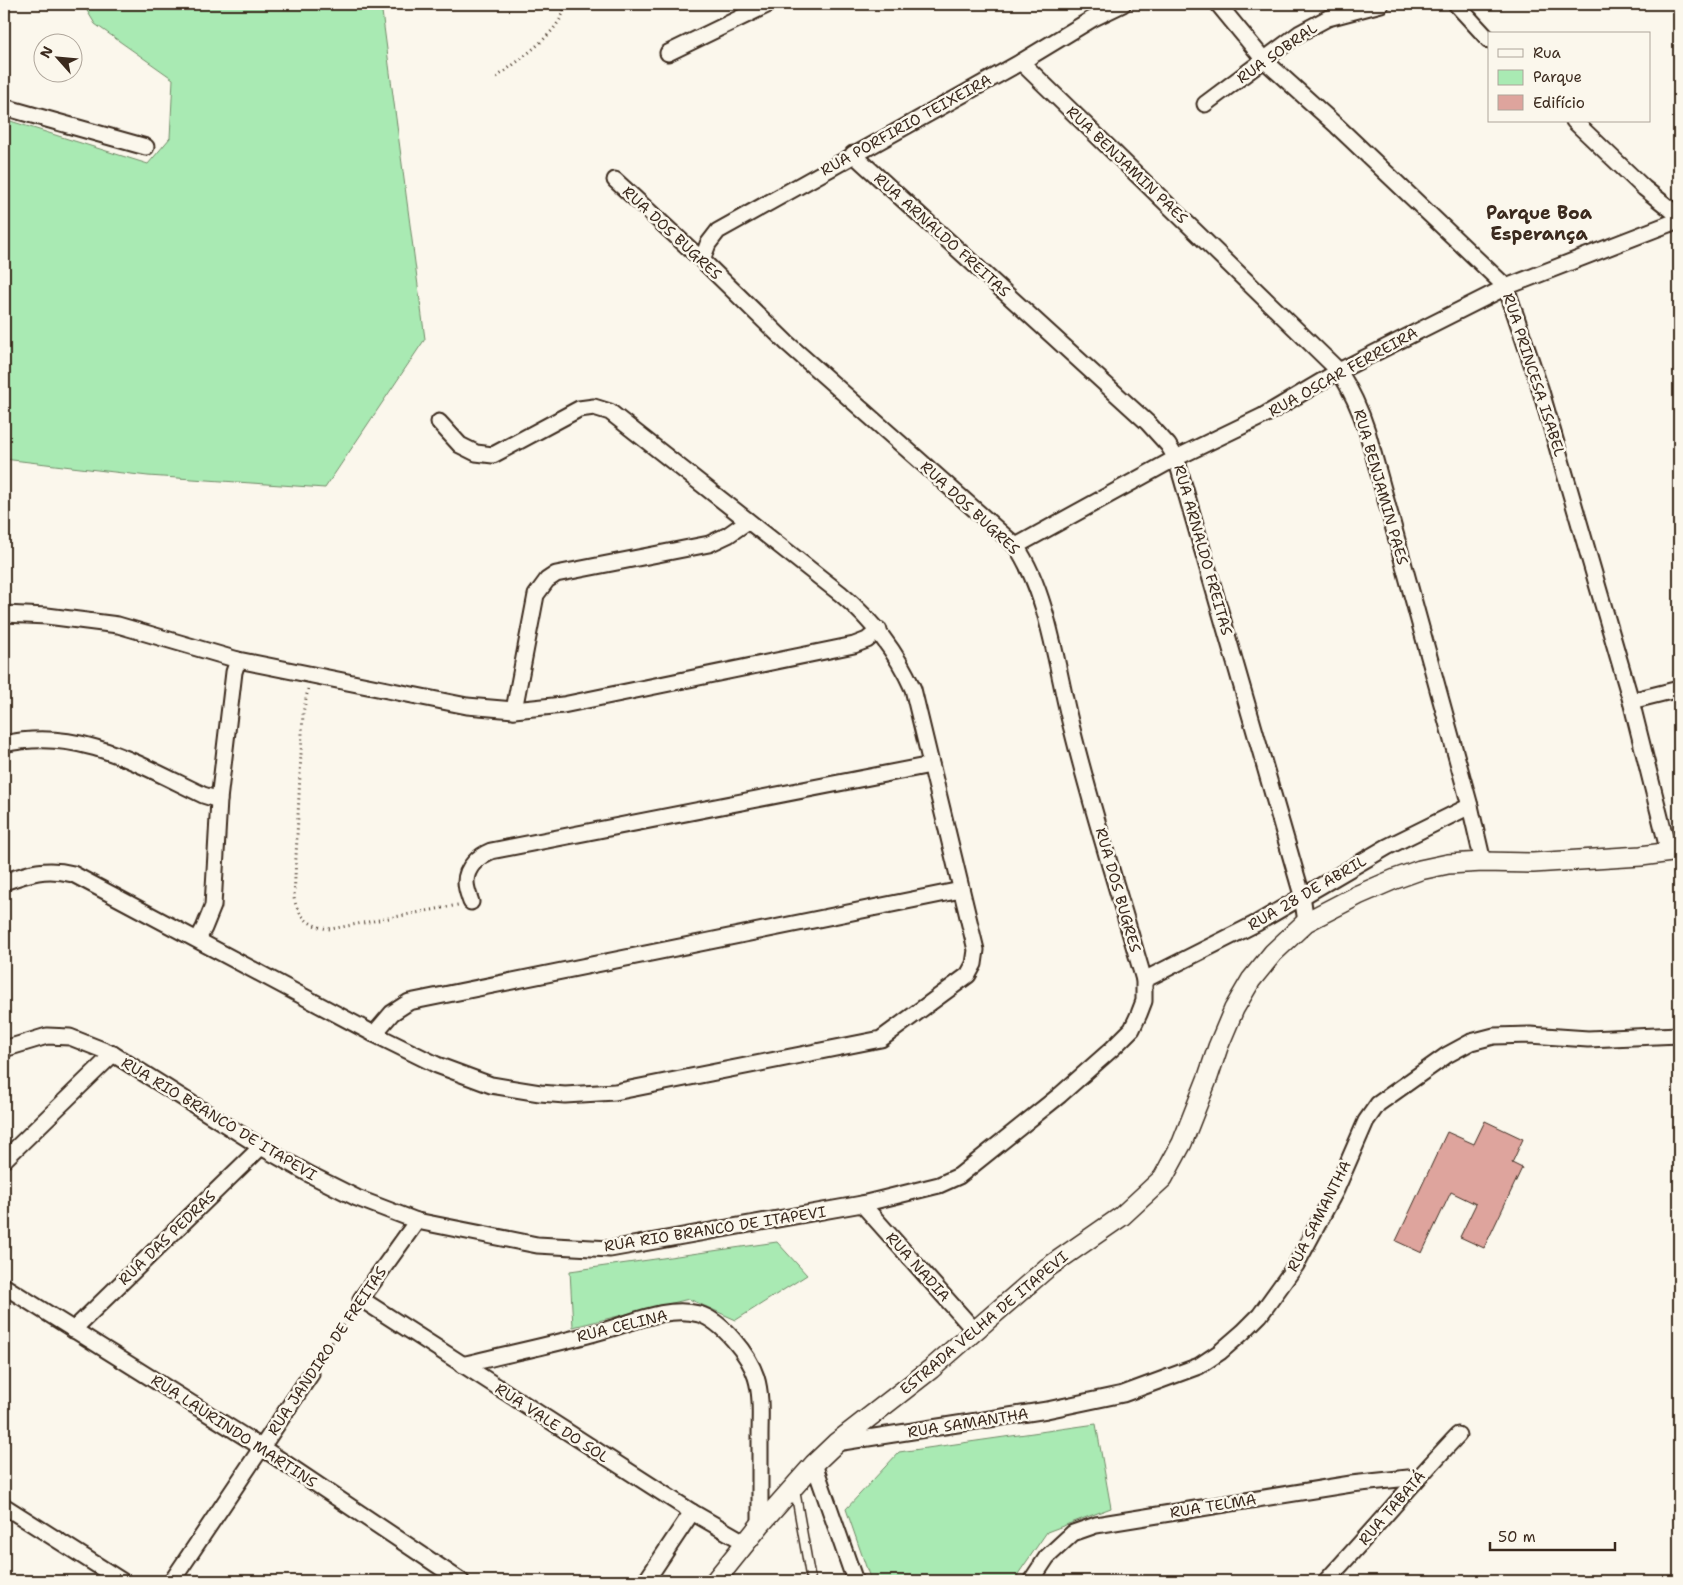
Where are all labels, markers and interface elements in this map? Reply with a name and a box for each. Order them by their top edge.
street label: RUA SOBRAL [1233,18,1321,88]
north arrow [32,32,82,82]
legend [1488,32,1650,122]
text: N [36,43,57,61]
text: Rua [1533,43,1562,63]
text: Parque [1533,67,1582,87]
street label: RUA PORFIRIO TEIXEIRA [817,70,995,180]
text: Edifício [1533,93,1585,113]
street label: RUA BENJAMIN PAES [1062,102,1192,228]
street label: RUA ARNALDO FREITAS [870,169,1014,301]
street label: RUA DOS BUGRES [618,182,726,284]
district label: Parque Boa Esperança [1486,201,1593,246]
street label: RUA PRINCESA ISABEL [1498,291,1570,459]
street label: RUA OSCAR FERREIRA [1265,323,1421,421]
street label: RUA BENJAMIN PAES [1349,407,1413,567]
street label: RUA DOS BUGRES [916,457,1024,559]
street label: RUA ARNALDO FREITAS [1169,462,1237,638]
street label: RUA DOS BUGRES [1091,825,1145,955]
street label: RUA 28 DE ABRIL [1244,851,1370,935]
street label: RUA RIO BRANCO DE ITAPEVI [118,1053,320,1185]
street label: RUA SAMANTHA [1282,1157,1356,1275]
street label: RUA DAS PEDRAS [114,1186,220,1290]
street label: RUA RIO BRANCO DE ITAPEVI [603,1202,827,1256]
street label: RUA NADIA [881,1228,955,1306]
street label: ESTRADA VELHA DE ITAPEVI [896,1247,1072,1399]
street label: RUA JANDIRO DE FREITAS [263,1263,391,1439]
street label: RUA CELINA [575,1305,670,1347]
street label: RUA LAURINDO MARTINS [147,1370,321,1492]
street label: RUA VALE DO SOL [491,1379,613,1467]
street label: RUA SAMANTHA [906,1404,1030,1442]
street label: RUA TABATÁ [1353,1466,1430,1549]
street label: RUA TELMA [1168,1489,1258,1523]
scale bar [1490,1520,1616,1552]
text: 50 m [1498,1527,1536,1547]

